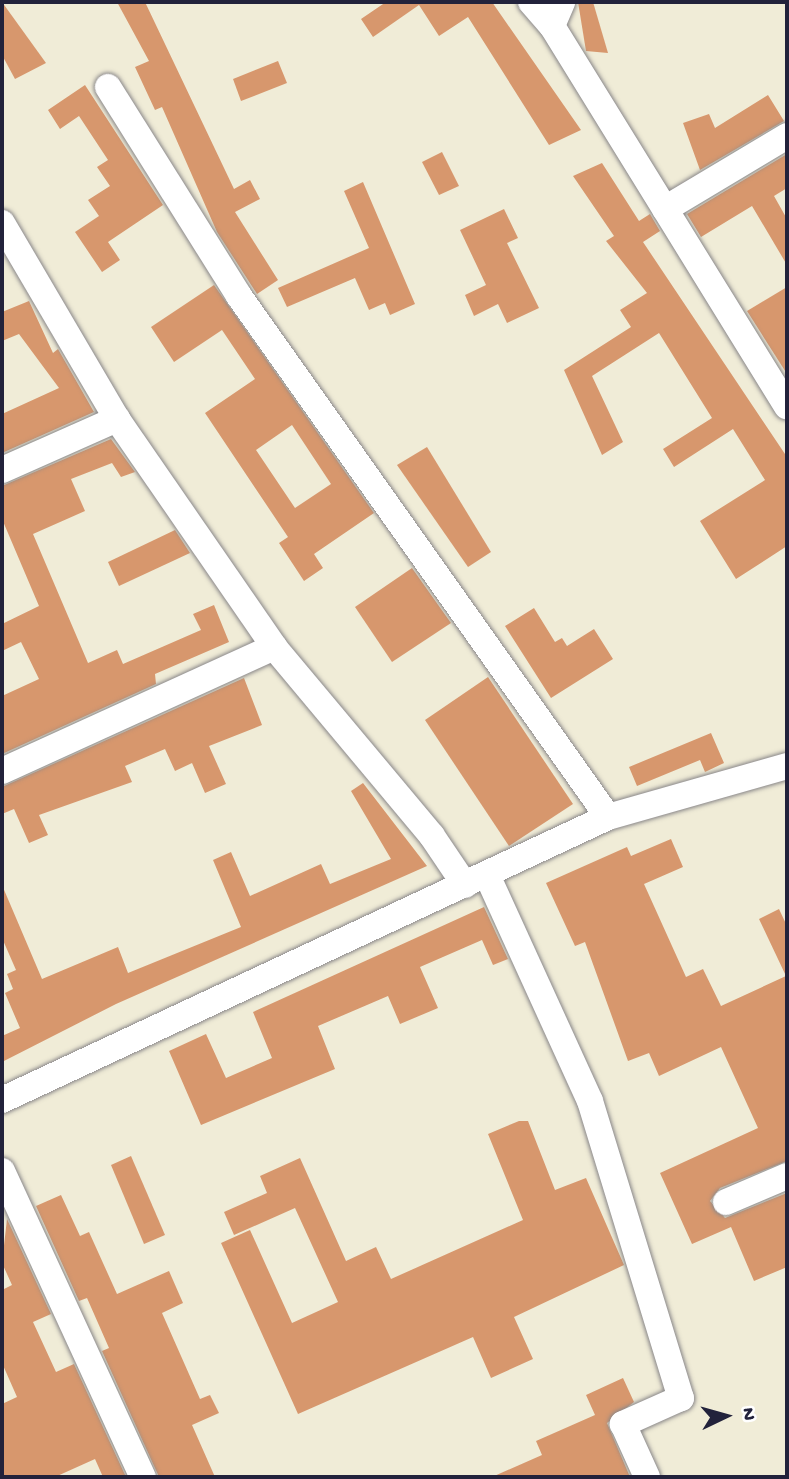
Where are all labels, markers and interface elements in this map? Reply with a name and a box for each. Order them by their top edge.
north arrow [691,1381,761,1451]
text: N [735,1407,759,1421]

